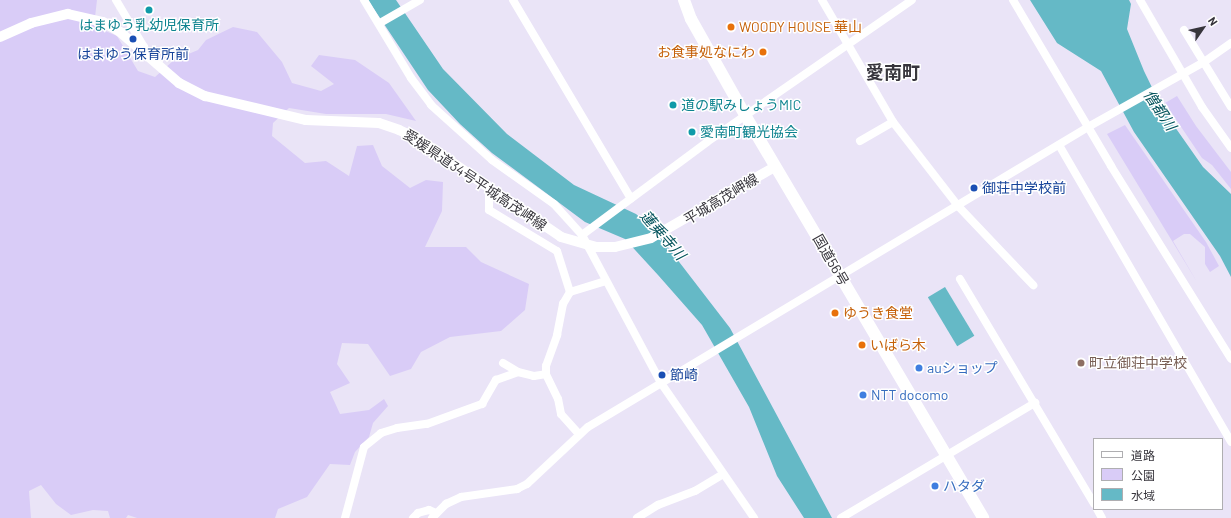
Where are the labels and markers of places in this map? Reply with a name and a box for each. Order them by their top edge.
marker: はまゆう乳幼児保育所 [144,5,154,15]
place label: はまゆう乳幼児保育所 [79,17,219,33]
place label: WOODY HOUSE 華山 [739,19,862,35]
marker: WOODY HOUSE 華山 [726,22,736,32]
marker: はまゆう保育所前 [128,34,138,44]
place label: お食事処なにわ [657,44,755,60]
place label: はまゆう保育所前 [77,46,189,62]
marker: お食事処なにわ [758,47,768,57]
place label: 道の駅みしょうMIC [681,97,801,113]
marker: 道の駅みしょうMIC [668,100,678,110]
place label: 愛南町観光協会 [700,124,798,140]
marker: 愛南町観光協会 [687,127,697,137]
place label: 御荘中学校前 [982,180,1066,196]
marker: 御荘中学校前 [969,183,979,193]
place label: ゆうき食堂 [843,305,913,321]
marker: ゆうき食堂 [830,308,840,318]
place label: いばら木 [870,337,926,353]
marker: いばら木 [857,340,867,350]
place label: 町立御荘中学校 [1089,355,1187,371]
marker: 町立御荘中学校 [1076,358,1086,368]
place label: auショップ [927,360,998,376]
marker: auショップ [914,363,924,373]
place label: 節崎 [670,367,698,383]
marker: 節崎 [657,370,667,380]
place label: NTT docomo [871,387,948,403]
marker: NTT docomo [858,390,868,400]
place label: ハタダ [943,478,985,494]
marker: ハタダ [930,481,940,491]

